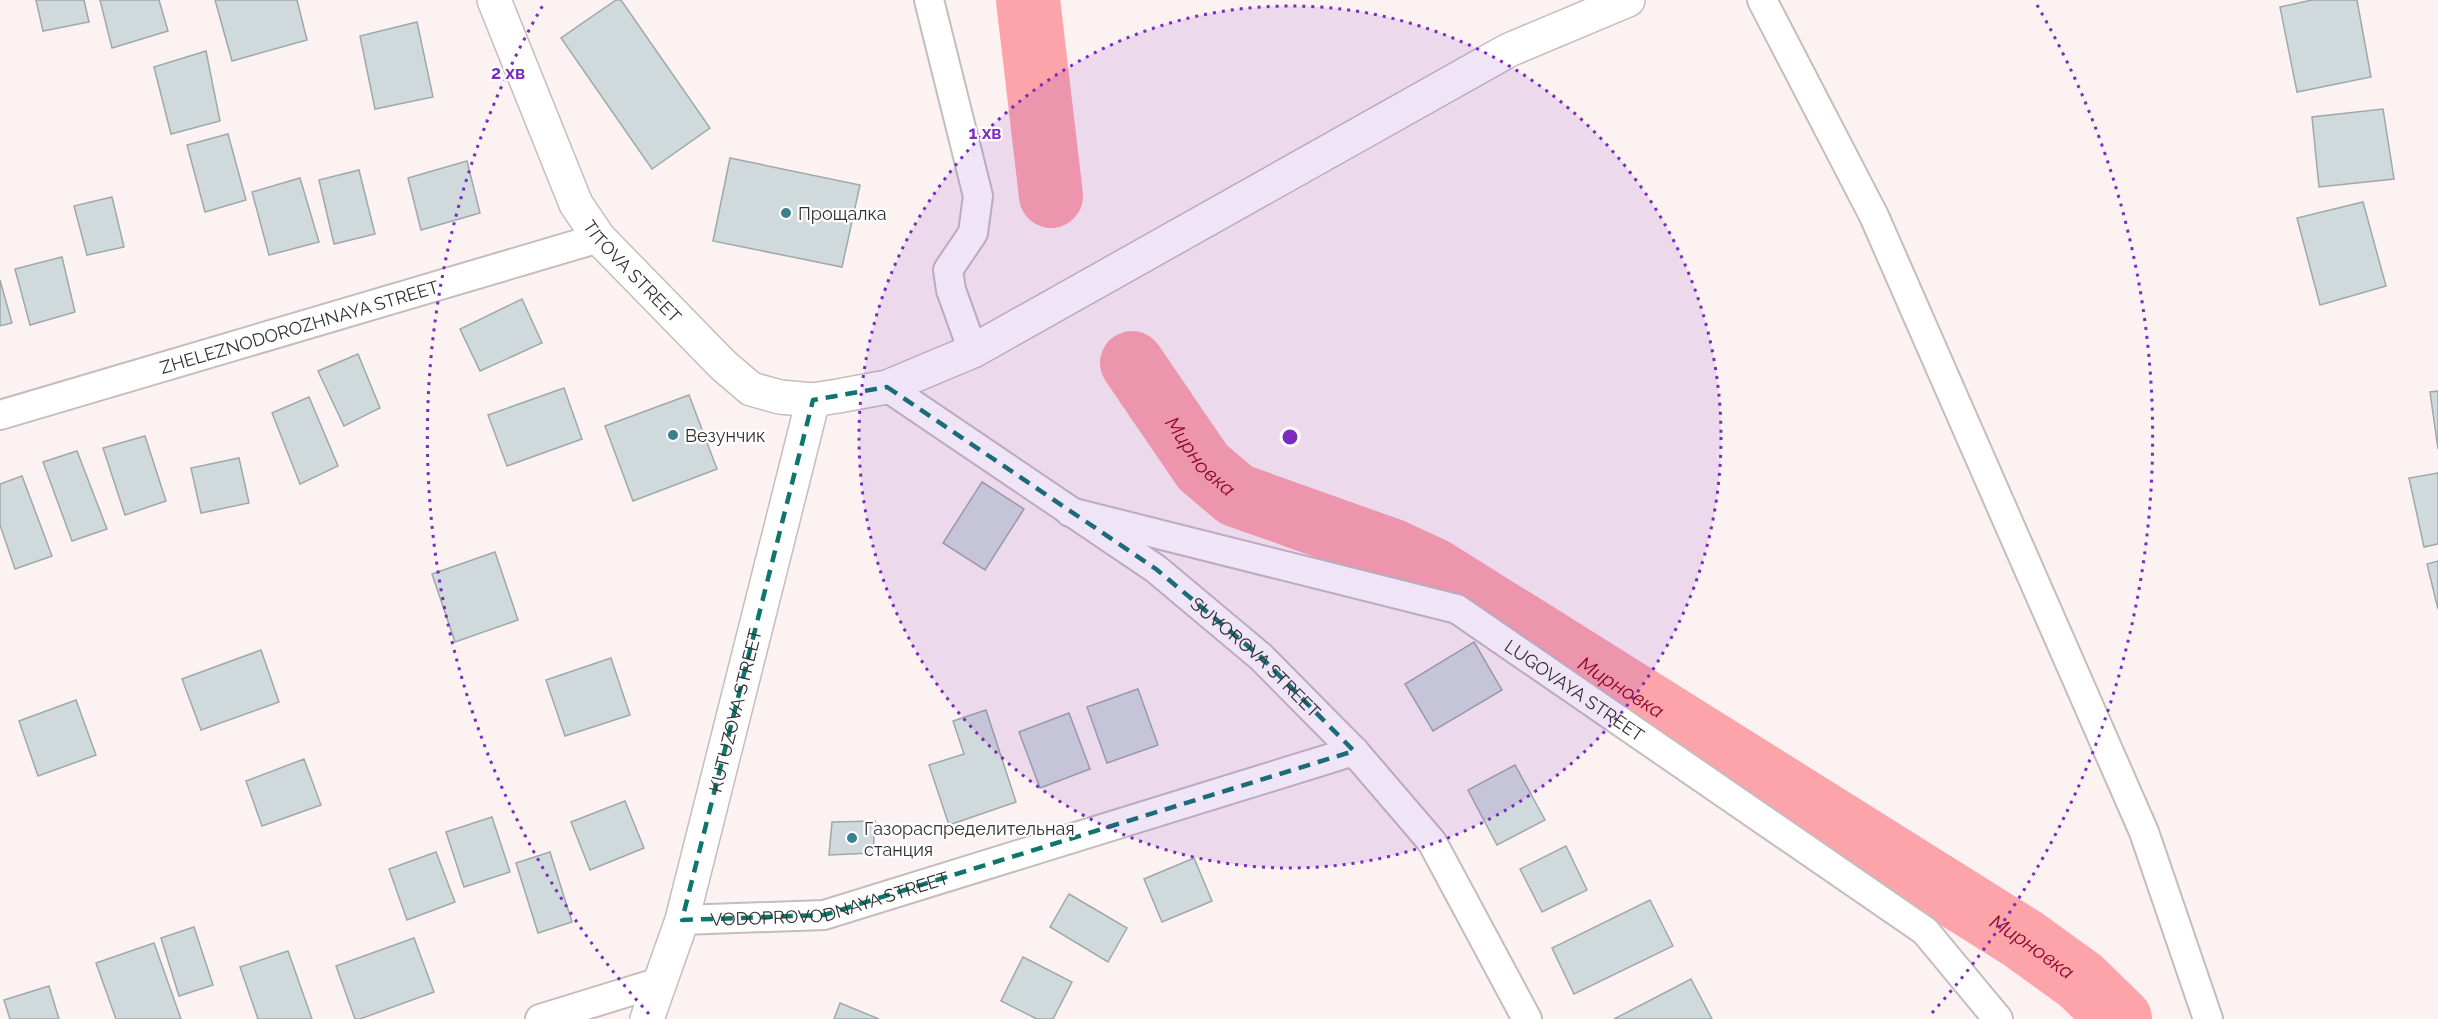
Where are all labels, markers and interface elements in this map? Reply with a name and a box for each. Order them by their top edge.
text: 2 хв [491,62,525,83]
text: 1 хв [969,122,1001,143]
place label: Прощалка [798,203,887,224]
marker: Прощалка [779,206,793,220]
street label: TITOVA STREET [579,216,686,327]
street label: ZHELEZNODOROZHNAYA STREET [157,275,441,378]
water label: Мирновка [1160,412,1240,501]
place label: Везунчик [685,425,765,446]
centre of rings [1280,427,1300,447]
marker: Везунчик [666,428,680,442]
street label: SUVOROVA STREET [1187,592,1325,722]
street label: KUTUZOVA STREET [704,627,765,794]
street label: LUGOVAYA STREET [1501,635,1649,745]
water label: Мирновка [1574,651,1669,723]
place label: Газораспределительная станция [864,818,1075,860]
marker: Газораспределительная станция [845,831,859,845]
street label: VODOPROVODNAYA STREET [710,867,951,930]
water label: Мирновка [1986,909,2079,984]

